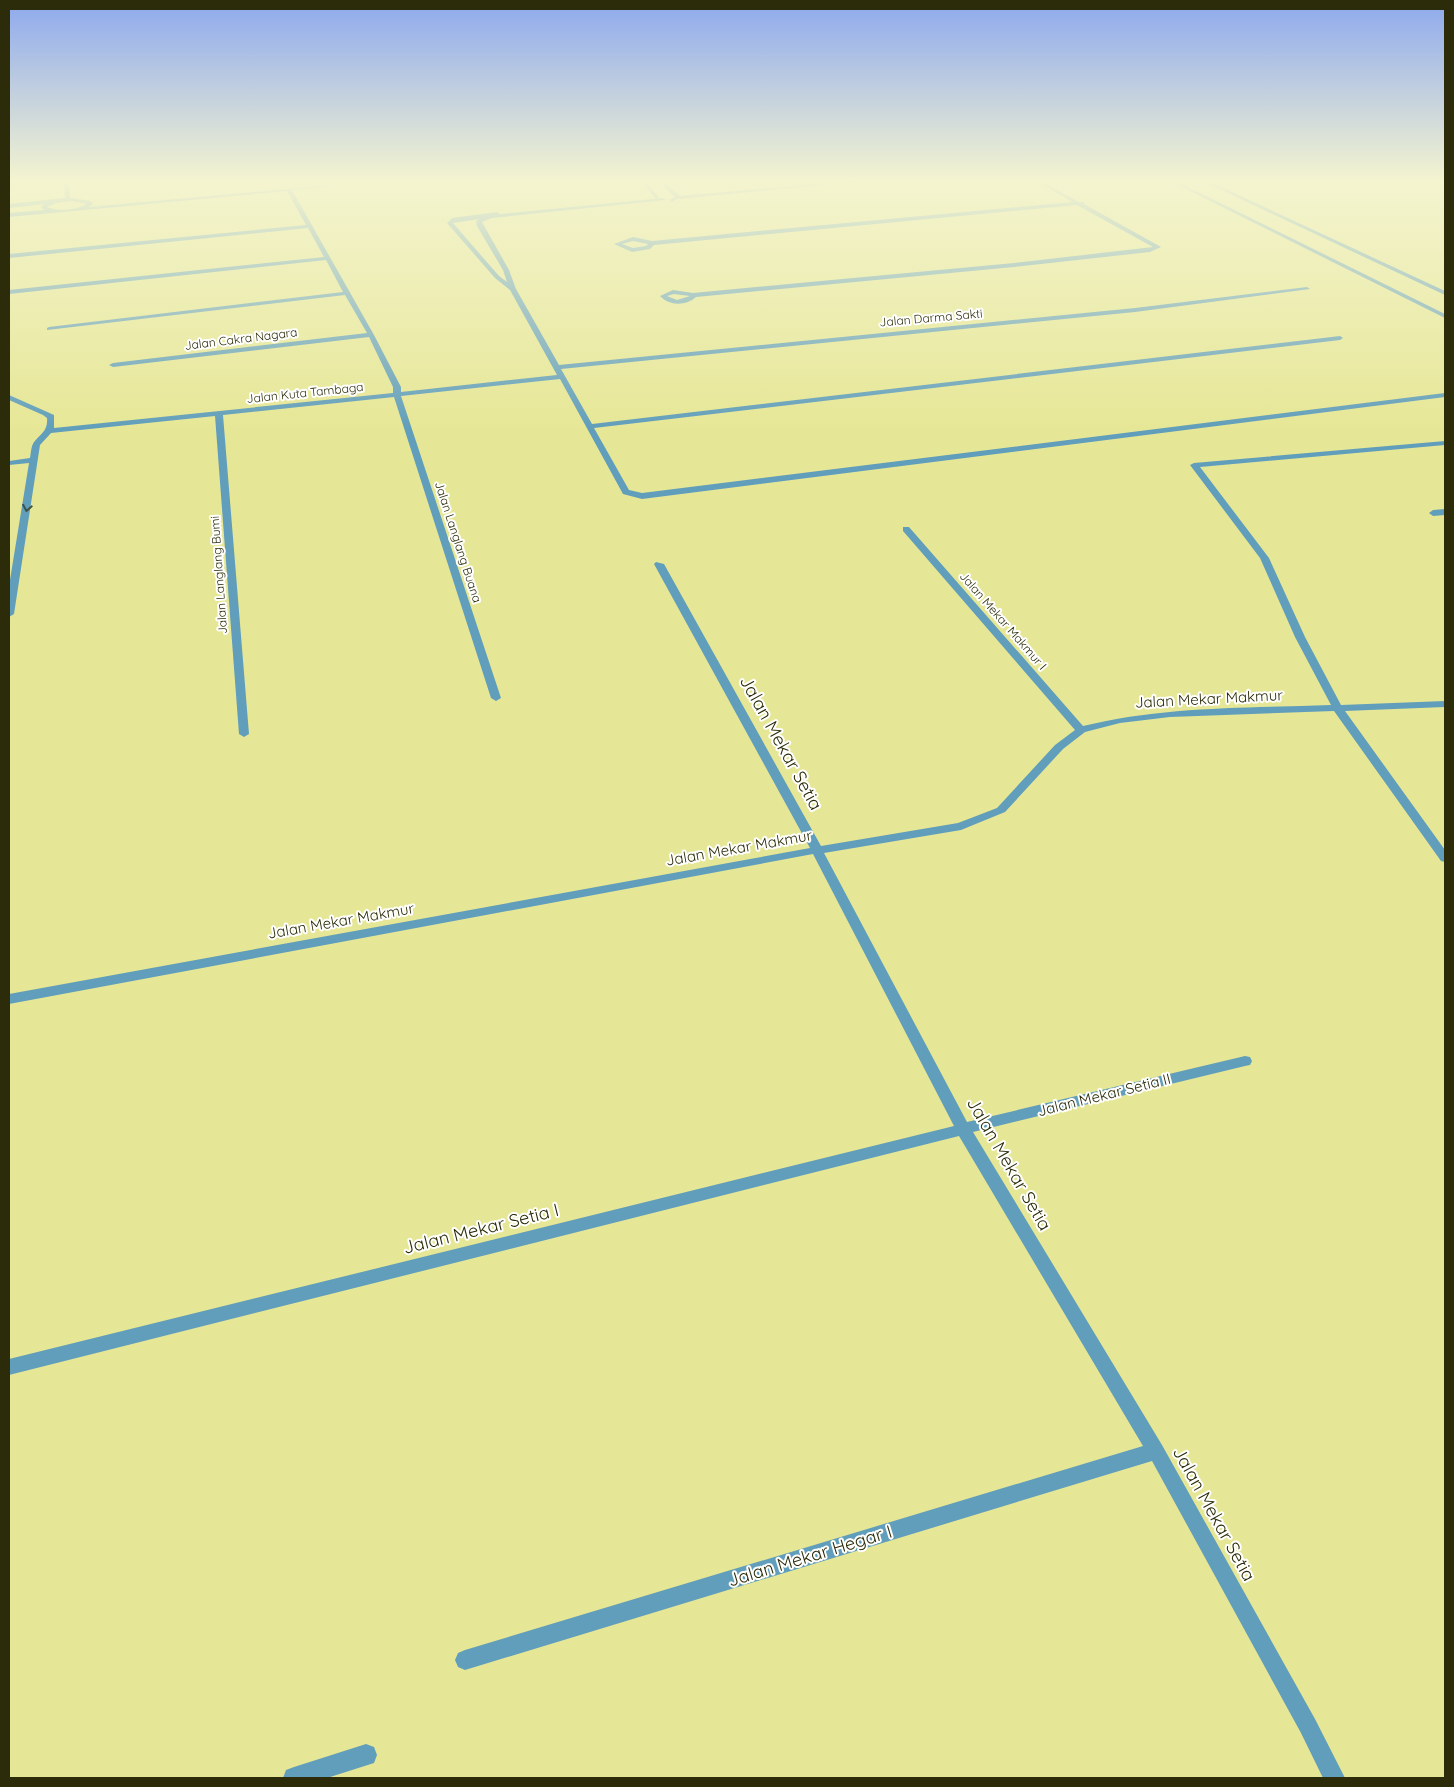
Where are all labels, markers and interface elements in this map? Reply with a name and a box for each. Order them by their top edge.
street label: Jalan Darma Sakti [879,306,983,329]
street label: Jalan Cakra Nagara [184,324,298,353]
street label: Jalan Kuta Tambaga [246,379,364,406]
street label: Jalan Langlang Buana [432,479,485,604]
one-way arrow [22,504,32,513]
street label: Jalan Langlang Bumi [207,515,230,635]
street label: Jalan Mekar Makmur I [957,569,1050,673]
street label: Jalan Mekar Setia [735,672,828,814]
street label: Jalan Mekar Makmur [1134,685,1284,712]
street label: Jalan Mekar Makmur [664,825,814,870]
street label: Jalan Mekar Makmur [266,898,416,943]
street label: Jalan Mekar Setia II [1035,1069,1172,1120]
street label: Jalan Mekar Setia [962,1093,1057,1234]
street label: Jalan Mekar Setia I [401,1198,561,1259]
street label: Jalan Mekar Setia [1168,1443,1261,1585]
street label: Jalan Mekar Hegar I [725,1520,895,1591]

